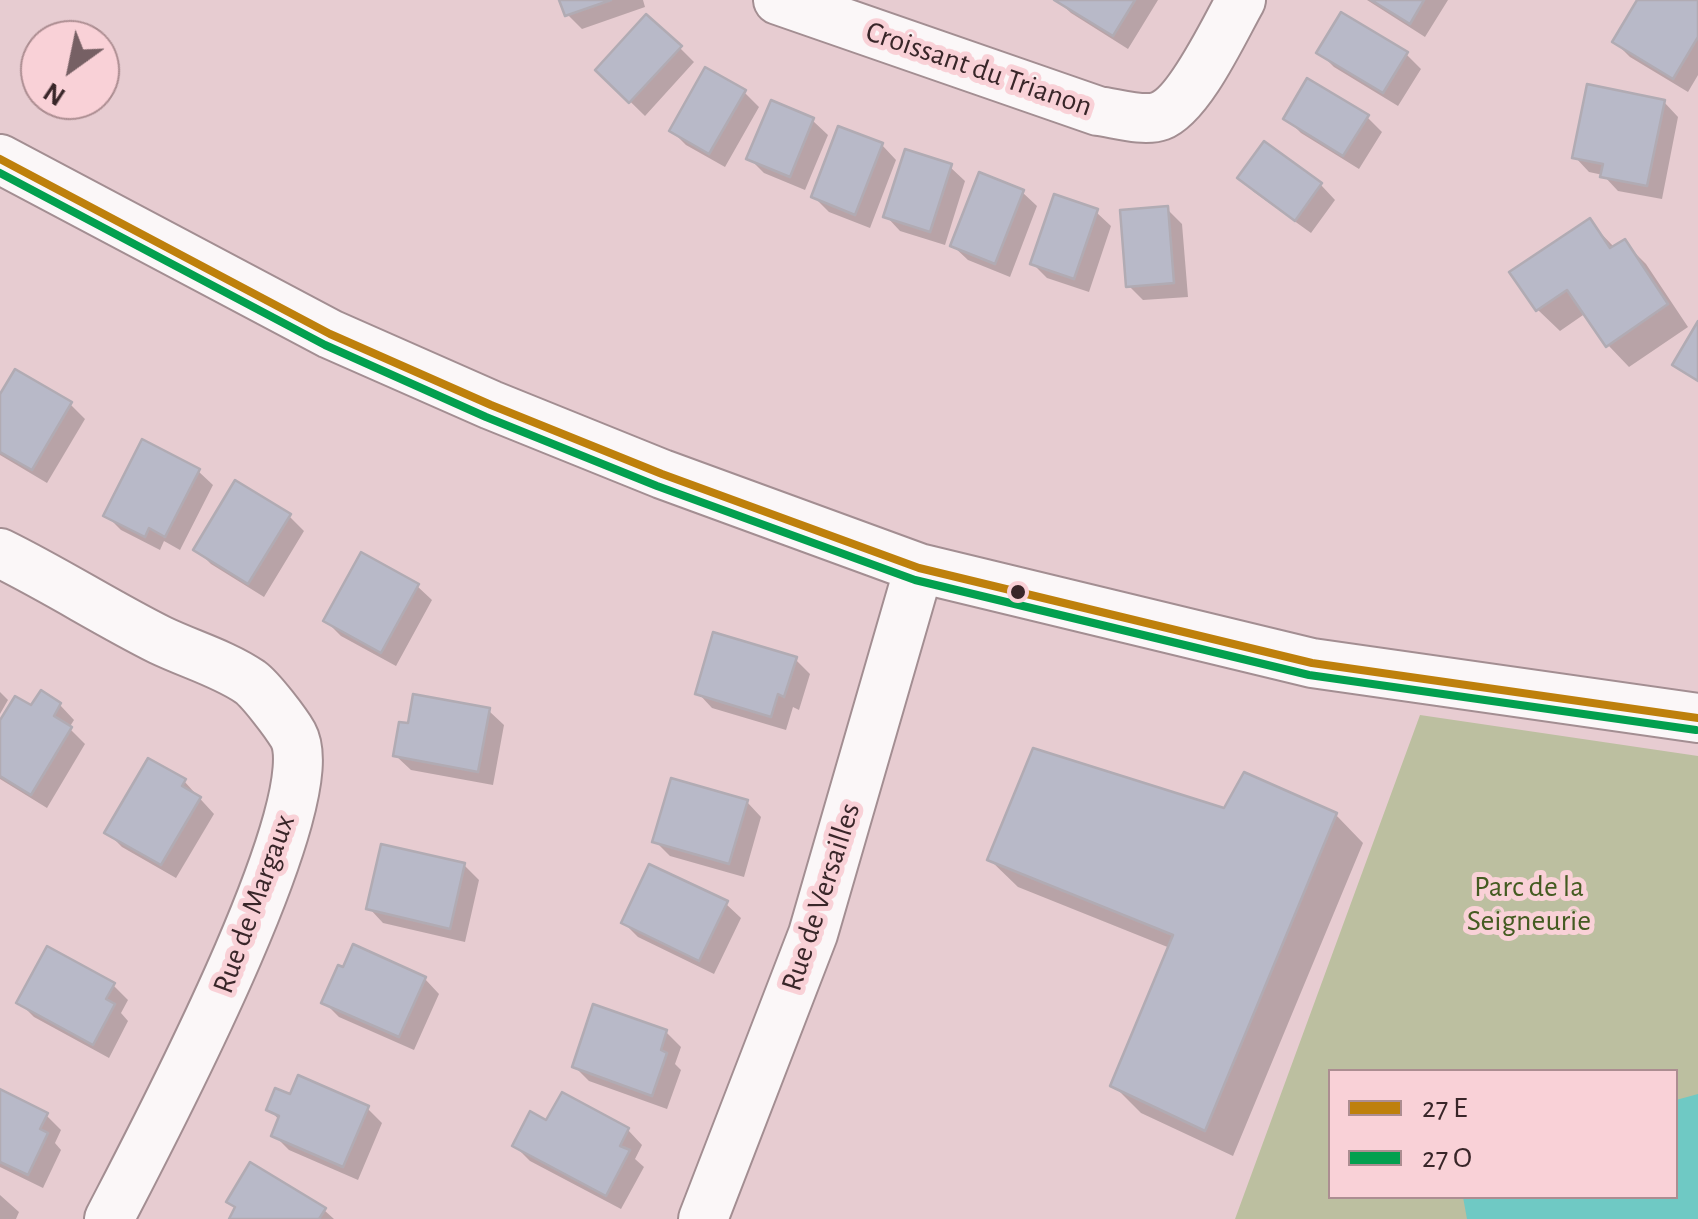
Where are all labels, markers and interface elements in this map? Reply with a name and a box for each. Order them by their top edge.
street label: Croissant du Trianon [861,13,1097,125]
north arrow [20,20,120,120]
text: N [39,76,71,111]
unlabelled marker [1008,582,1028,602]
street label: Rue de Versailles [774,798,868,996]
street label: Rue de Margaux [205,810,303,998]
park label: Parc de la Seigneurie [1467,869,1591,940]
legend [1328,1069,1678,1199]
text: 27 E [1422,1093,1468,1123]
text: 27 O [1422,1143,1472,1173]

